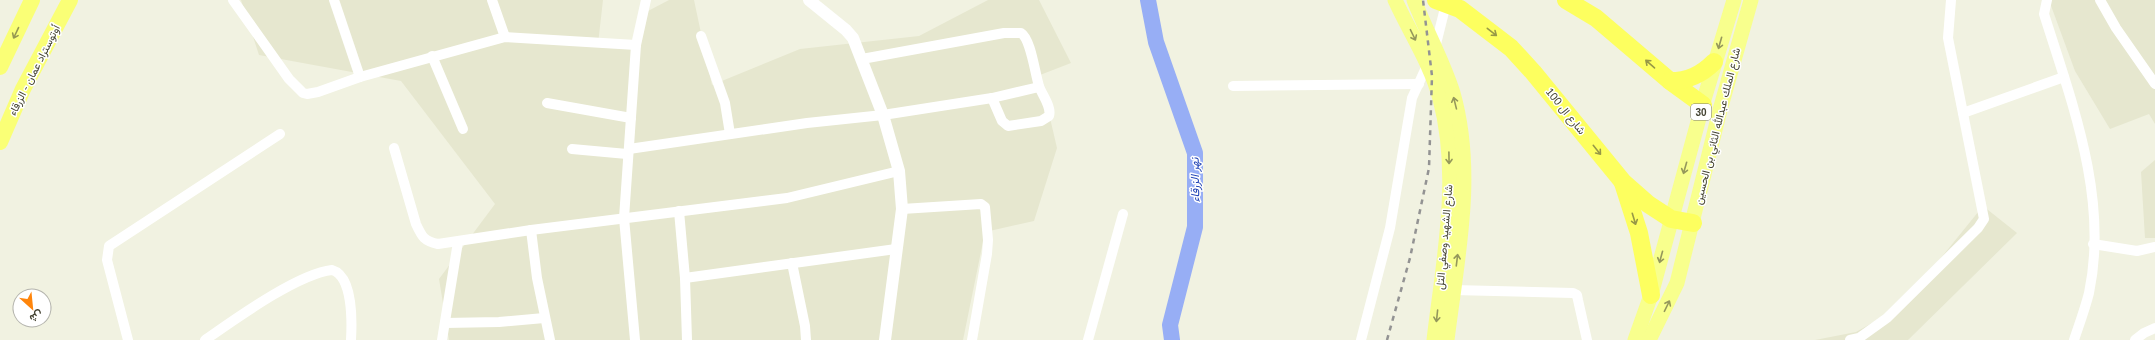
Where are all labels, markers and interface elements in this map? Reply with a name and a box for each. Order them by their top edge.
street label: أوتوستراد عمان - الزرقاء [6,22,63,118]
one-way arrow [12,27,19,39]
one-way arrow [1486,28,1497,36]
one-way arrow [1410,29,1417,41]
one-way arrow [1716,36,1723,49]
street label: شارع الملك عبدالله الثاني بن الحسين [1692,46,1746,207]
one-way arrow [1644,60,1655,69]
street label: شارع ال 100 [1542,85,1589,138]
one-way arrow [1451,97,1458,110]
road number: 30 [1691,104,1711,120]
one-way arrow [1592,144,1601,155]
one-way arrow [1445,151,1452,164]
water label: نهر الزرقاء [1188,157,1203,203]
one-way arrow [1681,161,1688,174]
street label: شارع الشهيد وصفي التل [1433,184,1459,290]
one-way arrow [1631,212,1638,225]
one-way arrow [1657,250,1664,263]
one-way arrow [1453,254,1461,267]
north arrow [12,288,52,328]
one-way arrow [1664,300,1671,312]
text: ش [27,308,45,325]
one-way arrow [1433,309,1441,322]

